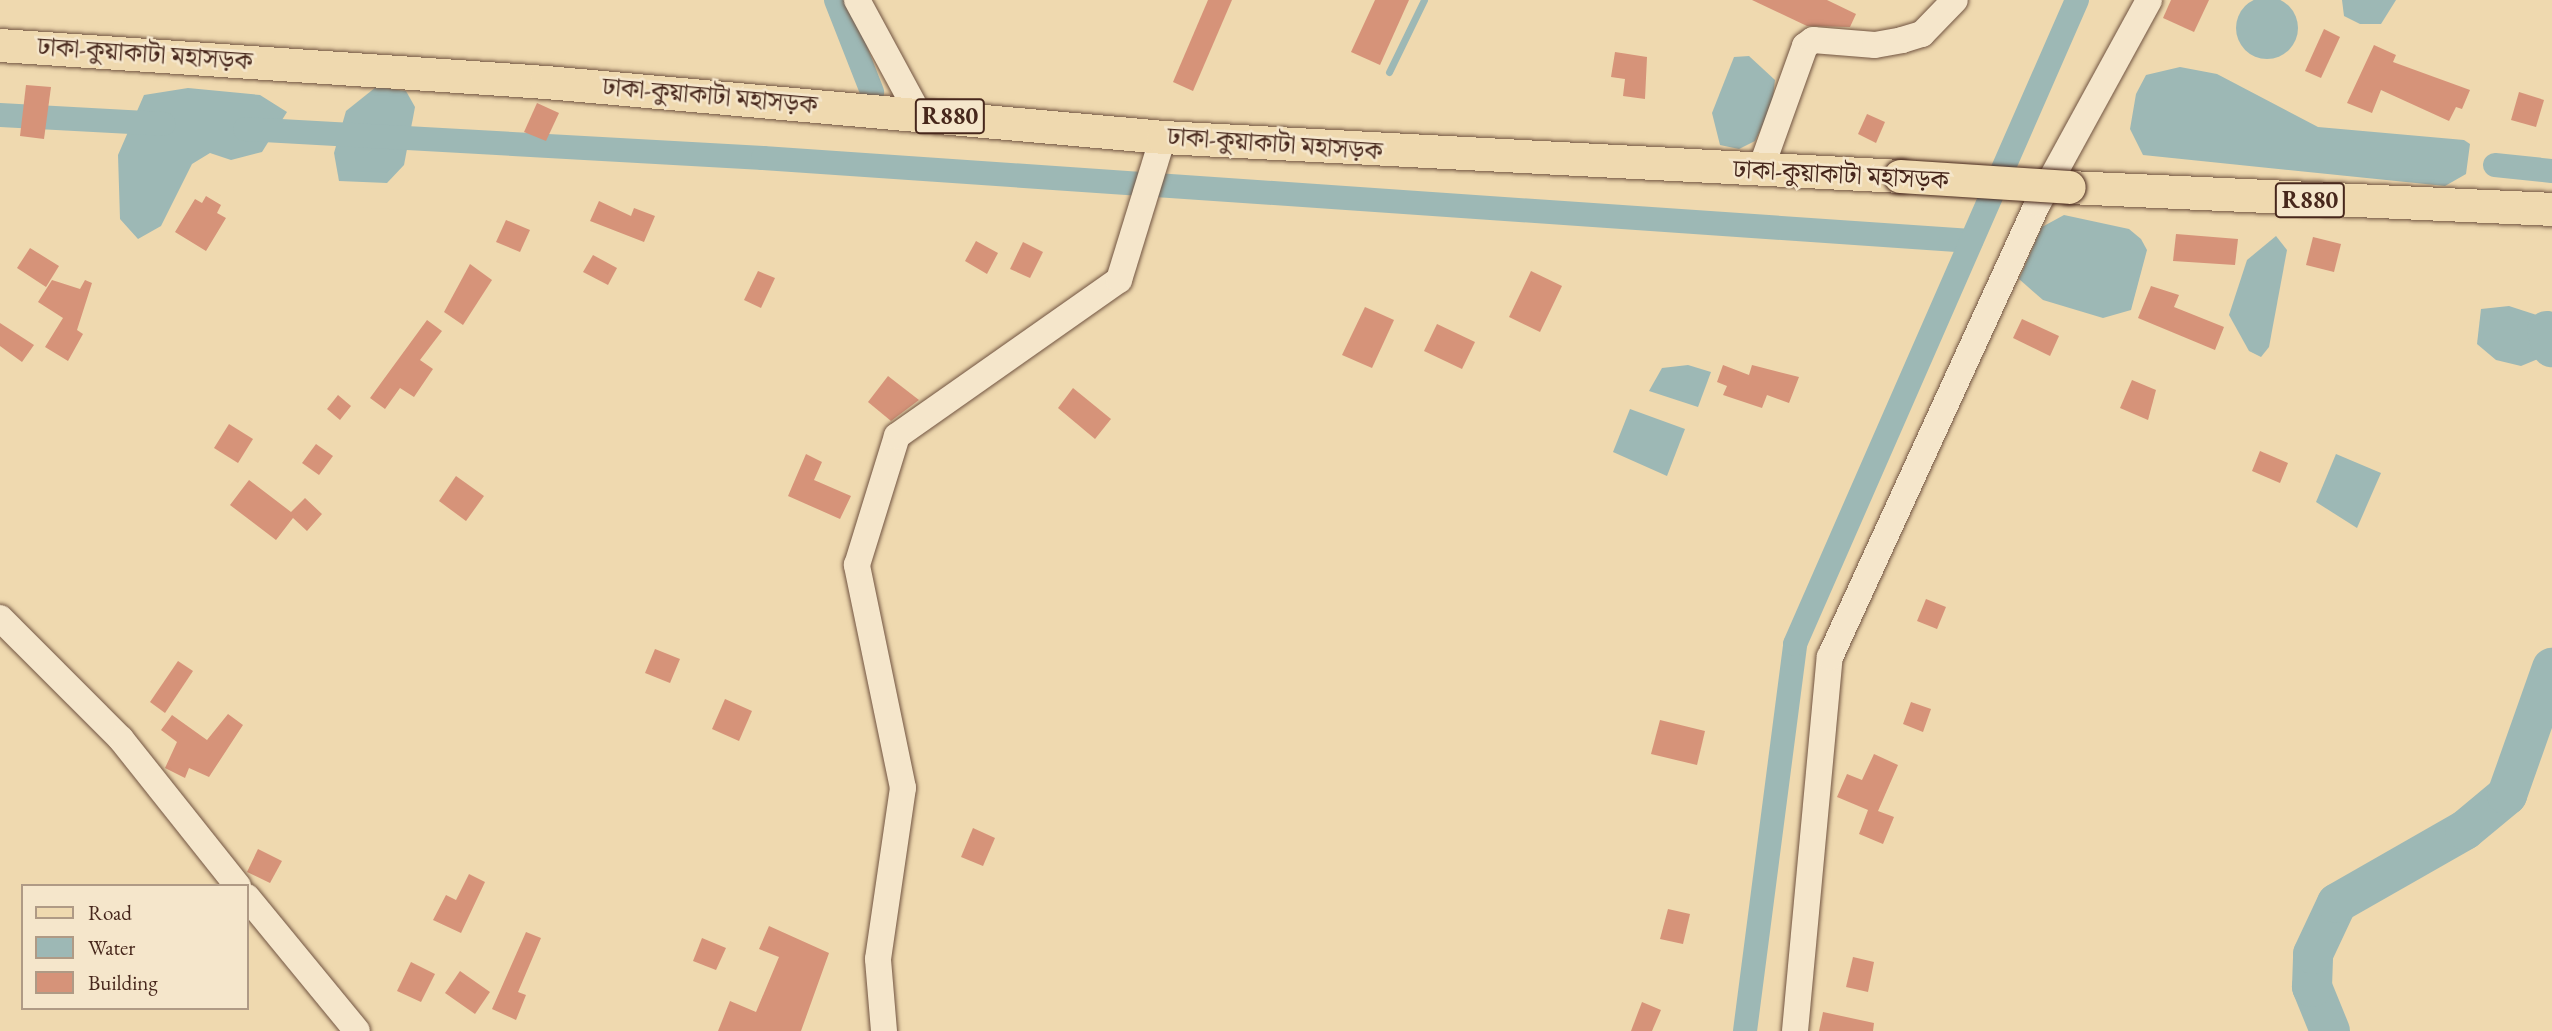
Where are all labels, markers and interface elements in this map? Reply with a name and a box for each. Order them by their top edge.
street label: ঢাকা-কুয়াকাটা মহাসড়ক [36,31,254,77]
street label: ঢাকা-কুয়াকাটা মহাসড়ক [601,71,819,121]
road number: R880 [913,96,987,136]
street label: ঢাকা-কুয়াকাটা মহাসড়ক [1166,121,1384,167]
street label: ঢাকা-কুয়াকাটা মহাসড়ক [1732,154,1950,196]
road number: R880 [2273,180,2347,220]
legend [21,884,248,1010]
text: Road [88,899,132,926]
text: Water [88,934,135,961]
text: Building [88,969,158,996]

